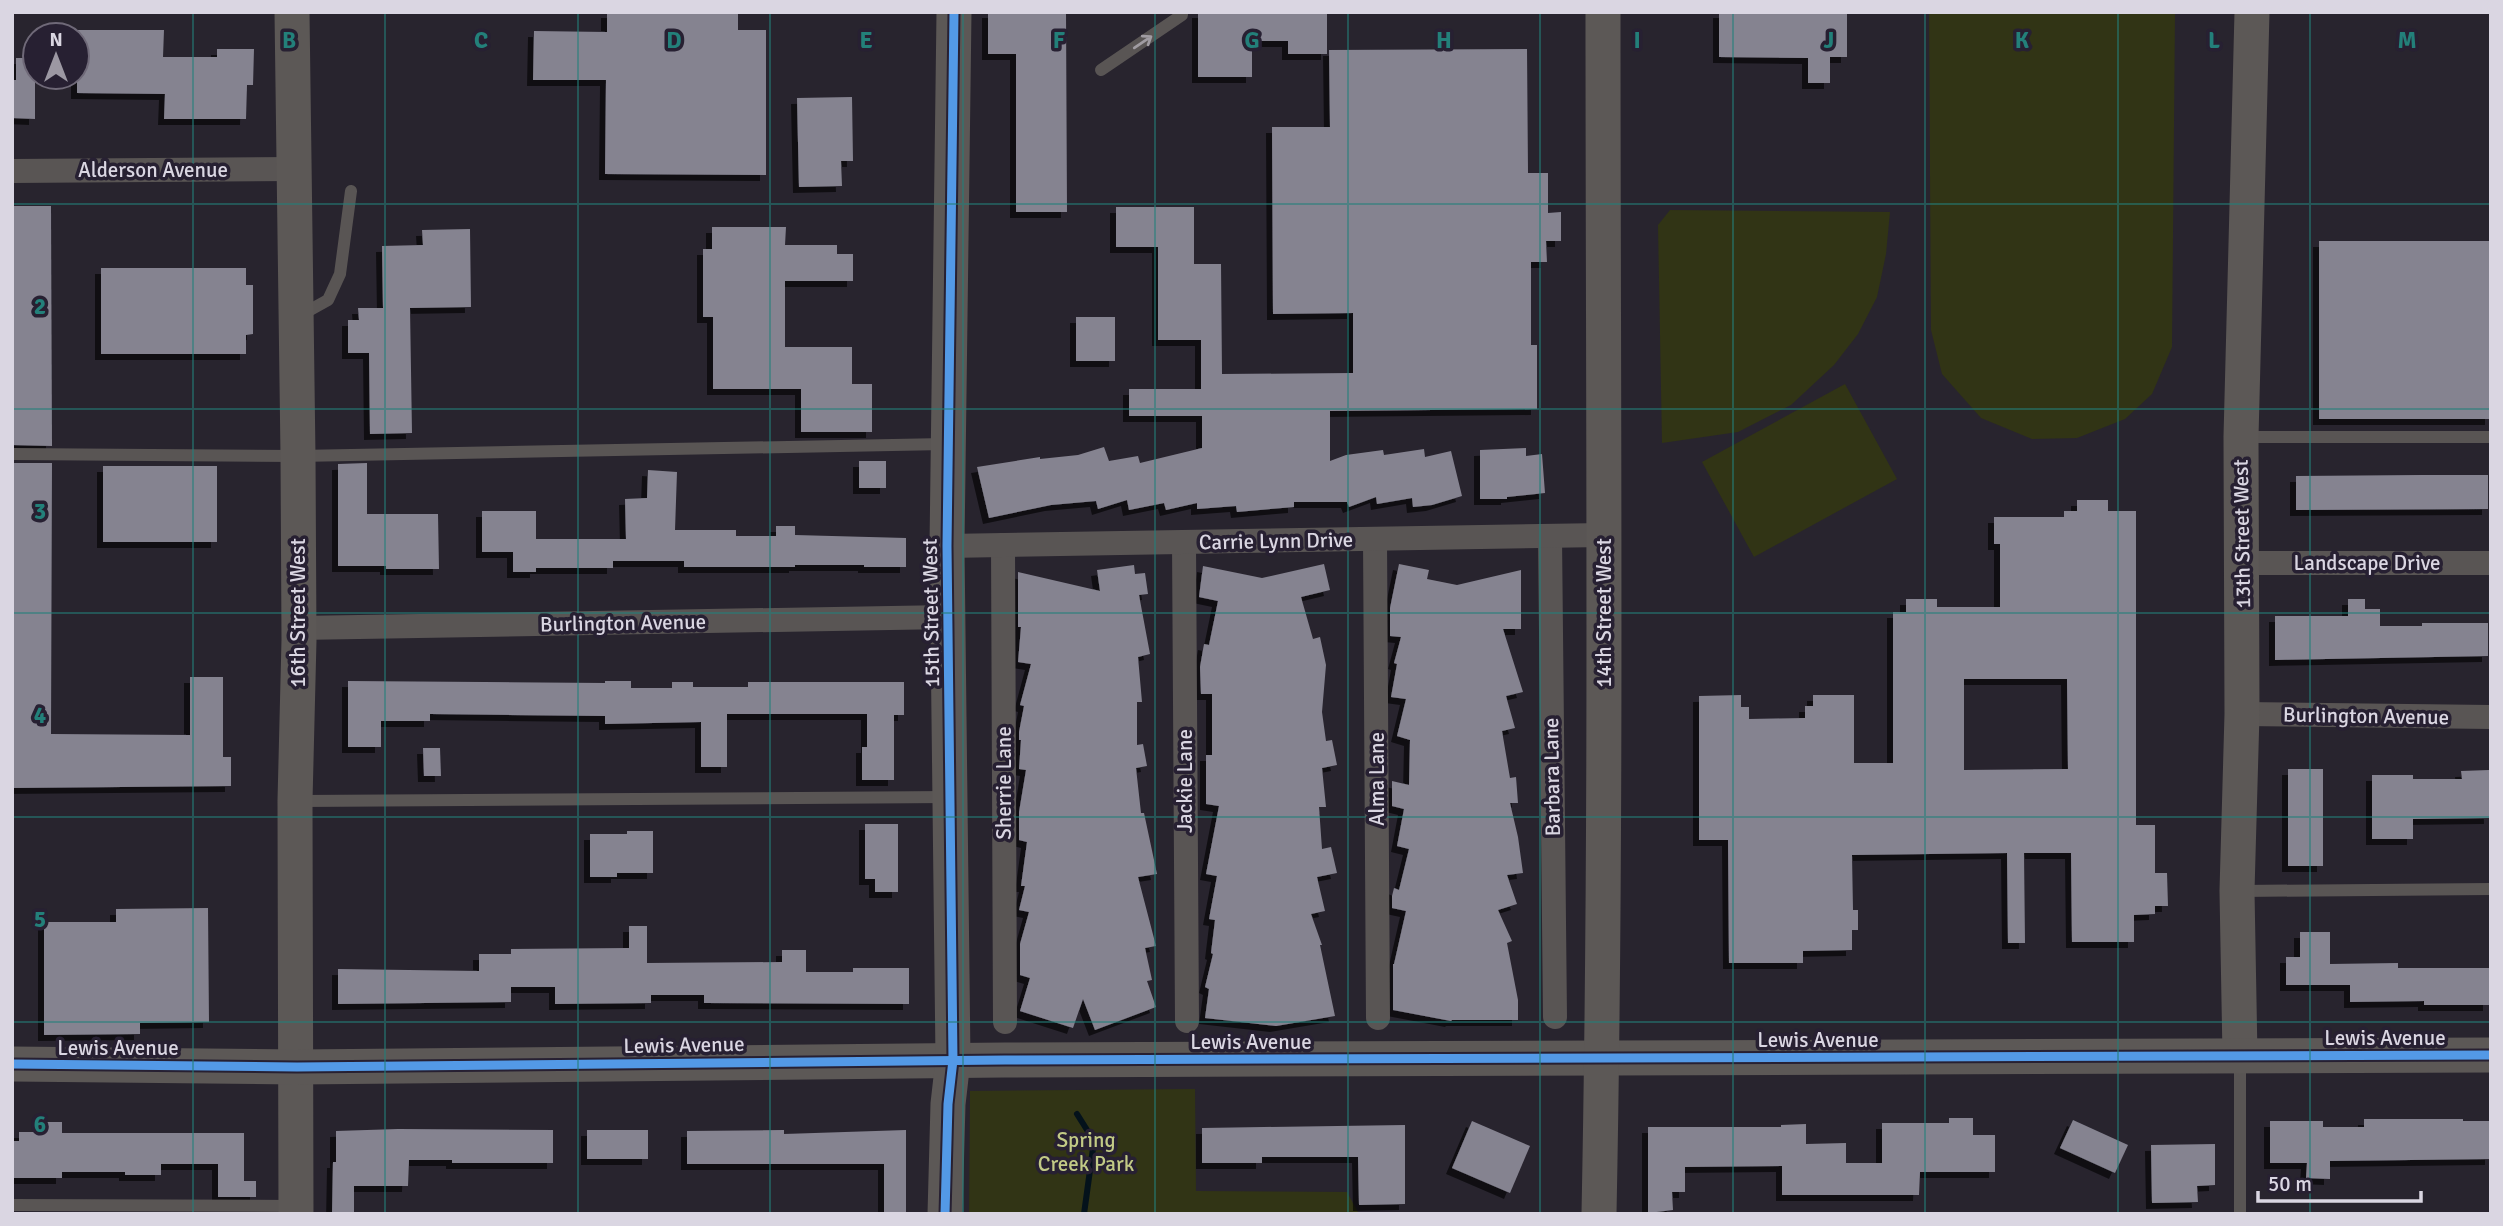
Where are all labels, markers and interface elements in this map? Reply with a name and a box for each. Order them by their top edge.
north arrow [21,21,91,91]
text: B [282,26,296,55]
text: C [474,26,488,55]
text: D [666,26,682,55]
text: E [859,26,873,55]
text: F [1053,26,1065,55]
text: G [1244,26,1260,55]
text: H [1436,26,1452,55]
text: I [1633,26,1641,55]
text: J [1824,26,1834,55]
text: K [2015,26,2030,55]
text: L [2208,26,2220,55]
text: M [2397,26,2417,55]
text: N [49,28,63,52]
one-way arrow [1132,35,1152,49]
street label: Alderson Avenue [78,157,228,183]
text: 2 [34,292,46,321]
street label: 13th Street West [2228,459,2256,609]
text: 3 [34,497,46,526]
street label: Carrie Lynn Drive [1199,527,1353,555]
street label: 16th Street West [285,538,311,688]
street label: 15th Street West [917,538,945,688]
street label: 14th Street West [1591,538,1617,688]
street label: Landscape Drive [2294,550,2440,576]
street label: Burlington Avenue [540,609,706,637]
text: 4 [34,701,46,730]
street label: Burlington Avenue [2283,702,2449,730]
street label: Barbara Lane [1538,717,1566,837]
street label: Sherrie Lane [991,726,1017,840]
street label: Jackie Lane [1172,729,1198,833]
street label: Alma Lane [1364,732,1390,826]
text: 5 [34,905,46,934]
street label: Lewis Avenue [2324,1025,2446,1051]
street label: Lewis Avenue [1757,1027,1879,1053]
street label: Lewis Avenue [1190,1029,1312,1055]
street label: Lewis Avenue [623,1031,745,1059]
street label: Lewis Avenue [57,1035,179,1061]
text: 6 [34,1110,46,1139]
park label: Spring Creek Park [1038,1127,1135,1177]
scale bar [2258,1160,2421,1204]
text: 50 m [2268,1171,2312,1197]

